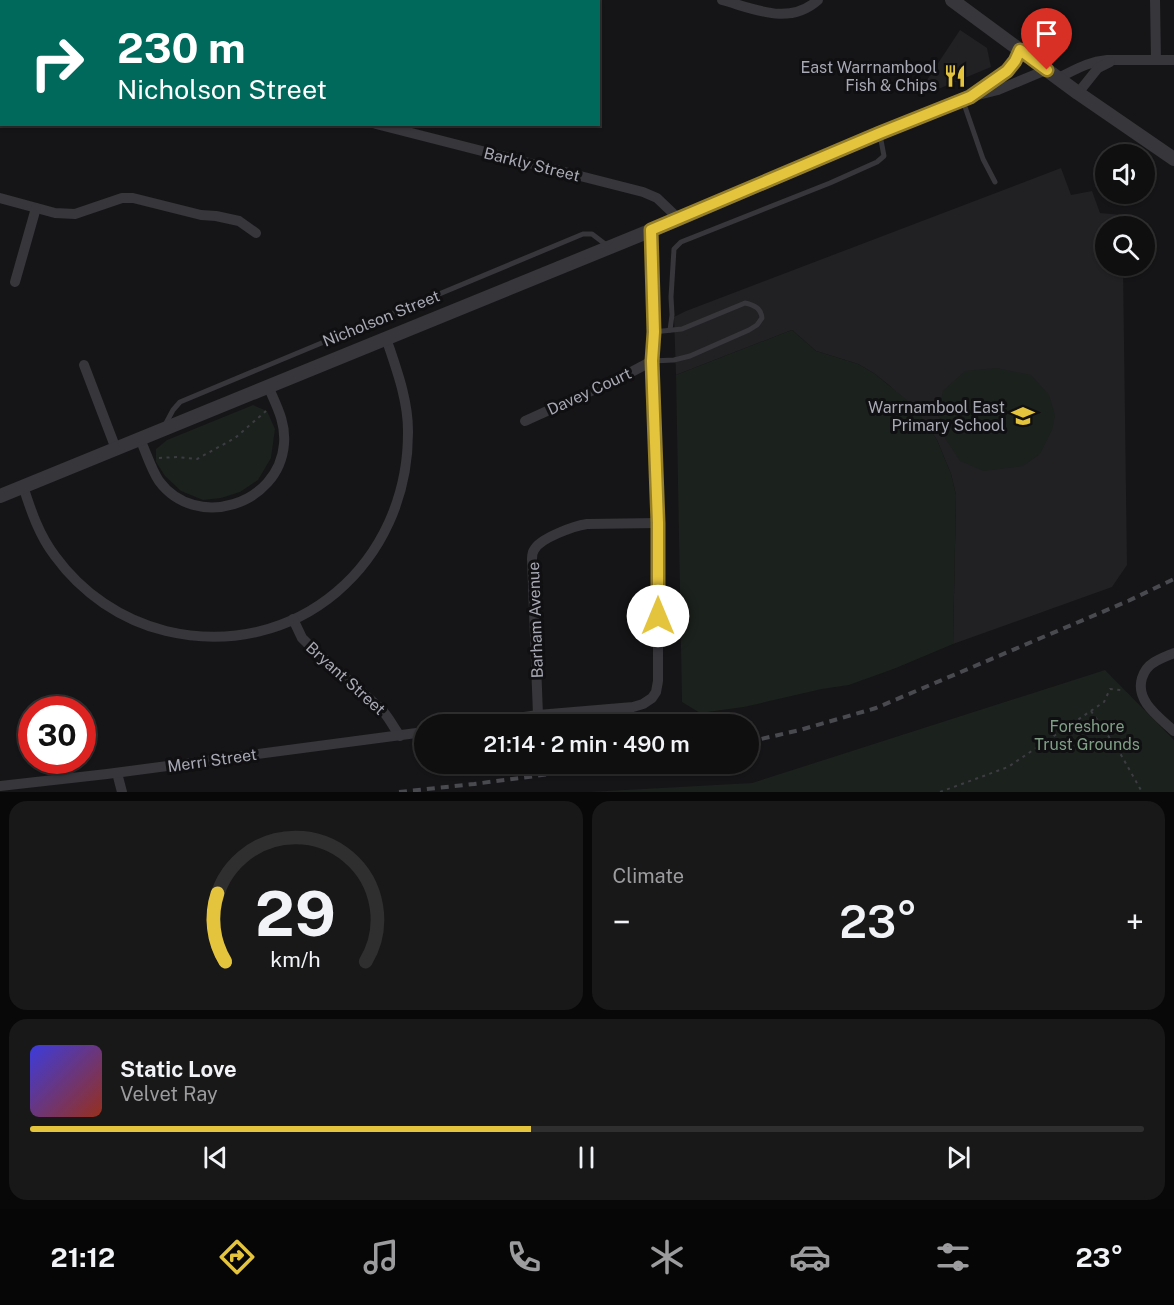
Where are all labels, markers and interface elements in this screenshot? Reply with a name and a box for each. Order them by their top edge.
pin [1021,8,1072,70]
icon: arrive [1030,17,1063,50]
text: 230 m [117,23,246,72]
icon: right [18,24,96,102]
place label: East Warrnambool Fish & Chips [800,58,937,95]
restaurant icon: East Warrnambool Fish & Chips [942,63,968,89]
text: Nicholson Street [117,73,327,105]
street label: Barkly Street [482,143,582,186]
map controls [1095,144,1155,276]
button: sound [1095,144,1155,204]
button: search [1095,216,1155,276]
street label: Nicholson Street [320,286,442,351]
street label: Davey Court [544,364,634,419]
place label: Warrnambool East Primary School [868,398,1005,435]
school or university icon: Warrnambool East Primary School [1010,403,1036,429]
street label: Barham Avenue [524,561,547,679]
position arrow [626,584,690,648]
street label: Bryant Street [302,638,389,719]
speed limit sign: 30 [18,696,96,774]
park label: Foreshore Trust Grounds [1034,717,1140,754]
text: 21:14 · 2 min · 490 m [483,731,690,757]
street label: Merri Street [166,745,258,776]
text: Climate [613,864,684,888]
text: 29 [255,877,336,950]
text: 23° [839,895,917,948]
text: − [613,903,631,941]
text: + [1126,903,1144,941]
text: km/h [271,948,321,973]
text: Static Love [120,1056,237,1082]
text: Velvet Ray [120,1082,218,1106]
icon: previous [199,1141,232,1174]
icon: pause [570,1141,603,1174]
icon: next [942,1141,975,1174]
icon: directions [216,1236,258,1278]
icon: music [360,1236,402,1278]
icon: phone [503,1236,545,1278]
icon: climate [646,1236,688,1278]
icon: car [789,1236,831,1278]
icon: filters [932,1236,974,1278]
text: 21:12 [51,1241,115,1273]
text: 23° [1075,1241,1123,1273]

